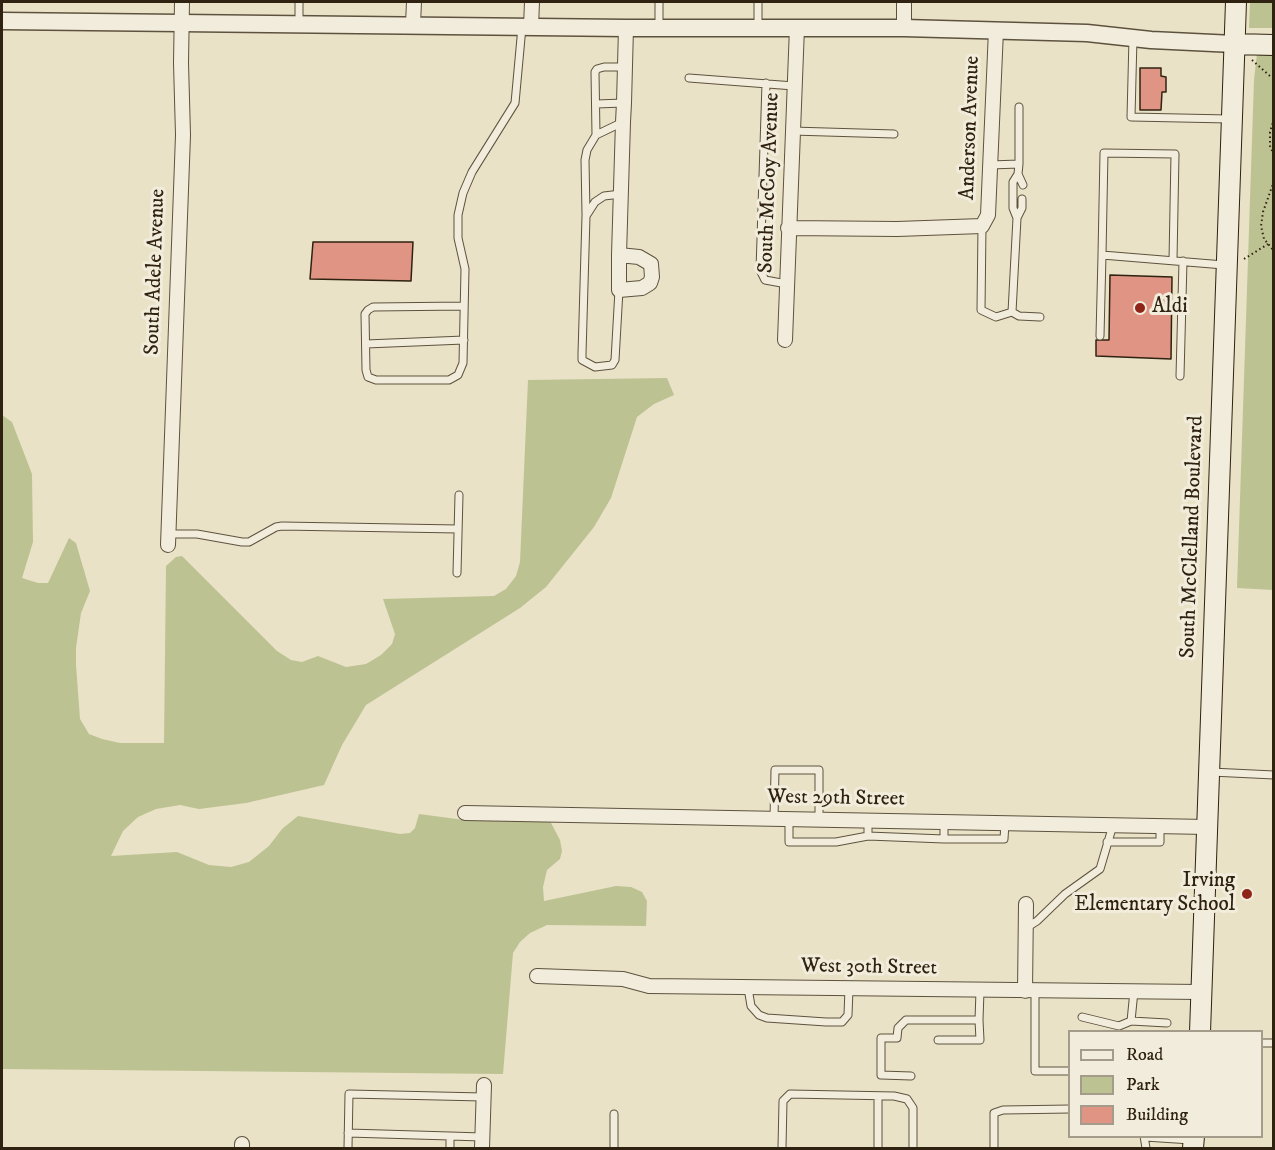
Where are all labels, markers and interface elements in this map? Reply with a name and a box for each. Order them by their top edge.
street label: Anderson Avenue [956,55,986,201]
street label: South McCoy Avenue [754,92,786,274]
street label: South Adele Avenue [141,189,171,355]
place label: Aldi [1152,295,1188,321]
marker: Aldi [1133,301,1147,315]
street label: South McClelland Boulevard [1176,415,1210,659]
street label: West 29th Street [767,785,905,813]
place label: Irving Elementary School [1074,869,1235,919]
marker: Irving Elementary School [1240,887,1254,901]
street label: West 30th Street [801,954,937,982]
legend [1068,1030,1263,1138]
text: Road [1126,1044,1163,1066]
text: Park [1126,1074,1160,1096]
text: Building [1126,1104,1188,1126]

